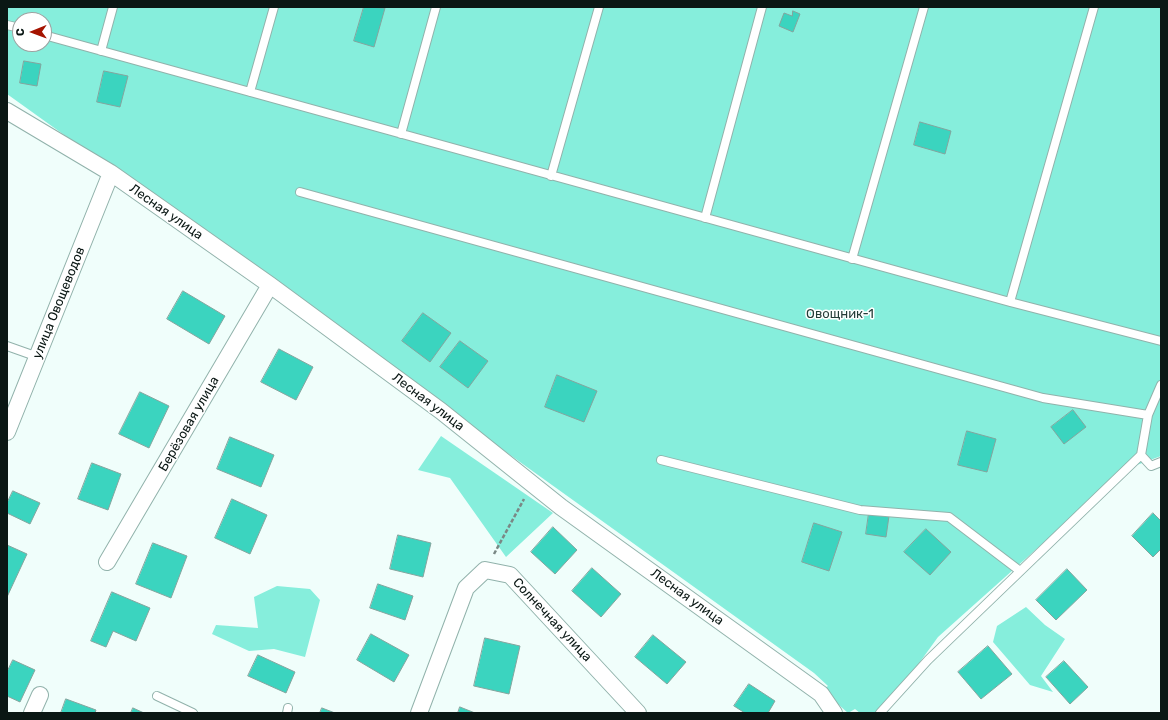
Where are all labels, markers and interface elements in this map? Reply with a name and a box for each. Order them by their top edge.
north arrow [12,12,52,52]
text: С [14,28,27,36]
street label: Лесная улица [126,181,206,243]
street label: улица Овощеводов [29,245,89,361]
park label: Овощник-1 [806,306,874,322]
street label: Лесная улица [389,370,467,434]
street label: Берёзовая улица [156,374,222,474]
street label: Лесная улица [647,565,727,629]
street label: Солнечная улица [509,575,595,665]

